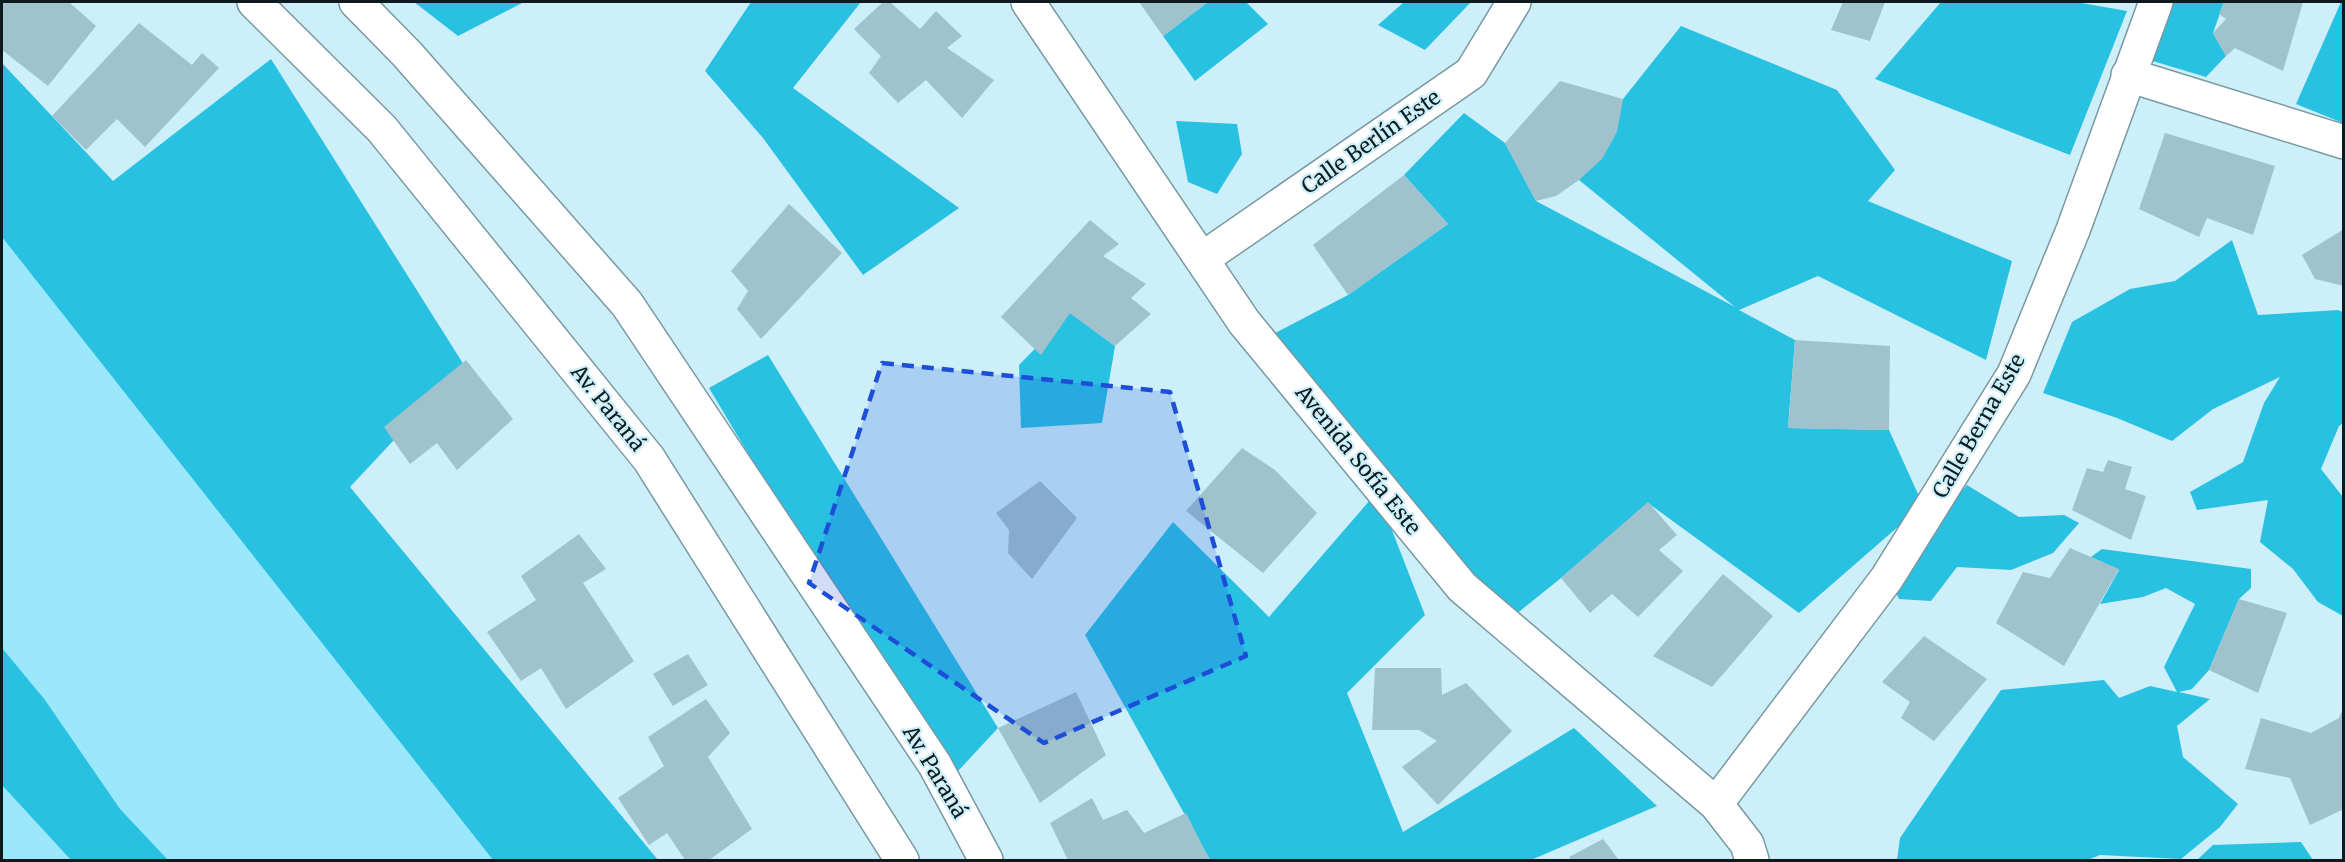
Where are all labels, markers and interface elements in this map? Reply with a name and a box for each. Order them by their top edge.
street label: Calle Berlín Este [1296,84,1445,200]
street label: Calle Berna Este [1926,349,2031,503]
street label: Av. Paraná [565,358,651,456]
street label: Avenida Sofía Este [1289,379,1427,540]
street label: Av. Paraná [897,720,974,823]

